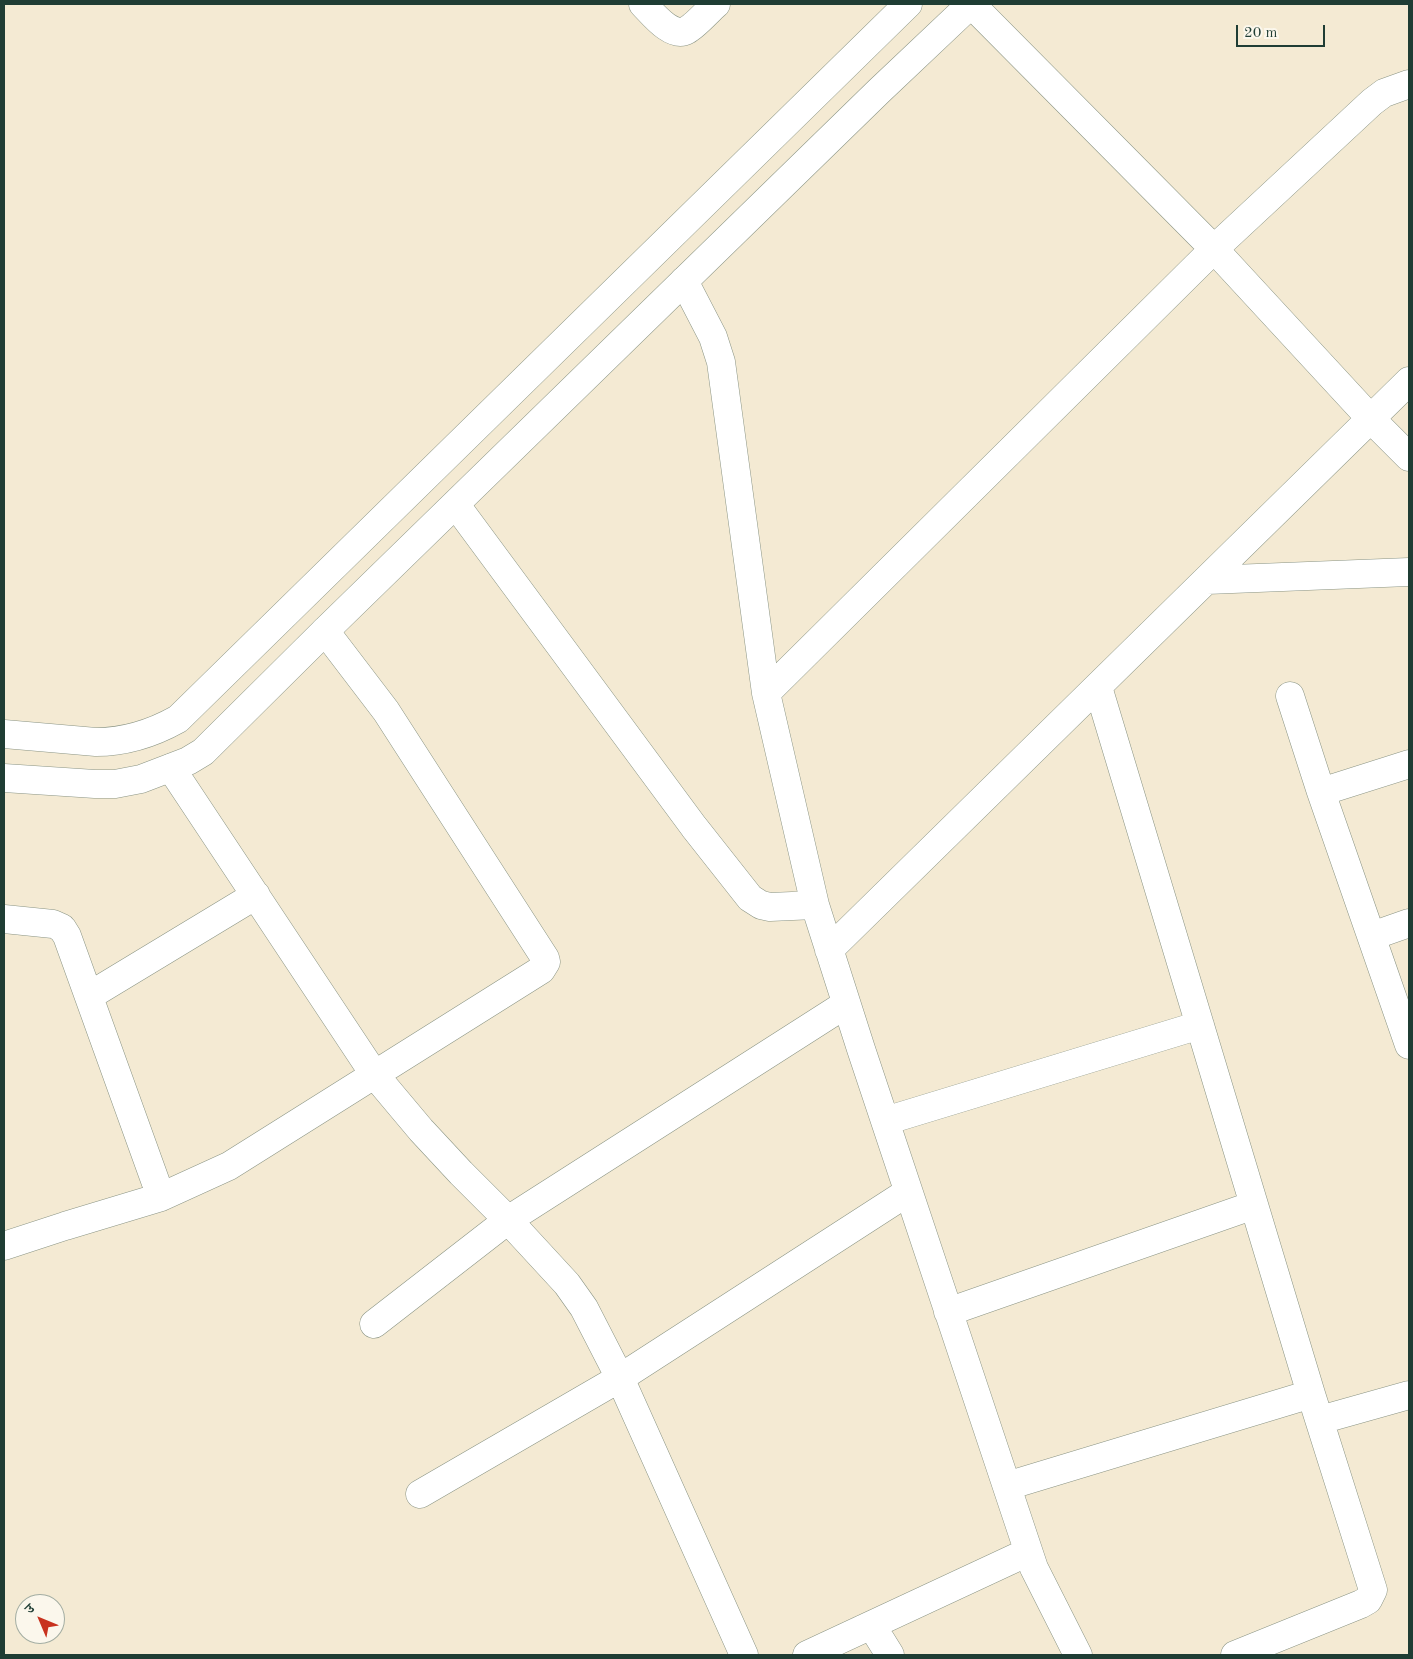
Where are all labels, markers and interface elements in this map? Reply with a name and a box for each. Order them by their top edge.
scale bar [1238,15,1327,47]
text: 20 m [1244,26,1278,41]
north arrow [15,1594,65,1644]
text: उ [23,1602,38,1617]

